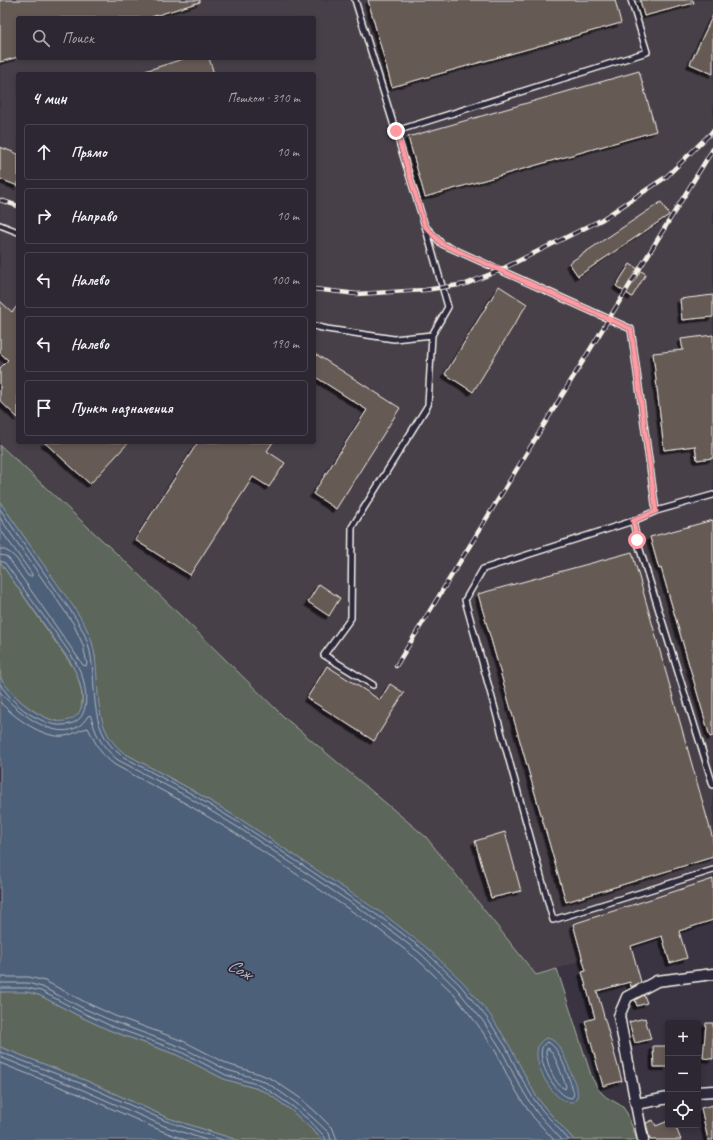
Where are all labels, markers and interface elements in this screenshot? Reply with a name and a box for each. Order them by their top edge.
search box [16,16,316,60]
icon: search [30,27,52,49]
text: Поиск [62,29,94,48]
text: 4 мин [32,88,67,109]
text: Пешком · 310 m [227,90,300,106]
route end [387,122,405,140]
icon: ahead [33,141,55,163]
text: Прямо [71,143,107,162]
text: 10 m [277,144,299,160]
icon: right [33,205,55,227]
text: Направо [71,207,117,226]
text: 10 m [277,208,299,224]
icon: left [33,269,55,291]
text: Налево [71,271,109,290]
text: 100 m [271,272,299,288]
icon: left [33,333,55,355]
text: Налево [71,335,109,354]
text: 190 m [271,336,299,352]
icon: arrive [33,397,55,419]
text: Пункт назначения [71,399,173,418]
route start [628,531,646,549]
water label: Сож [224,954,259,986]
map controls [665,1020,701,1128]
button: + [665,1020,701,1056]
button: − [665,1056,701,1092]
button: locate [665,1092,701,1128]

